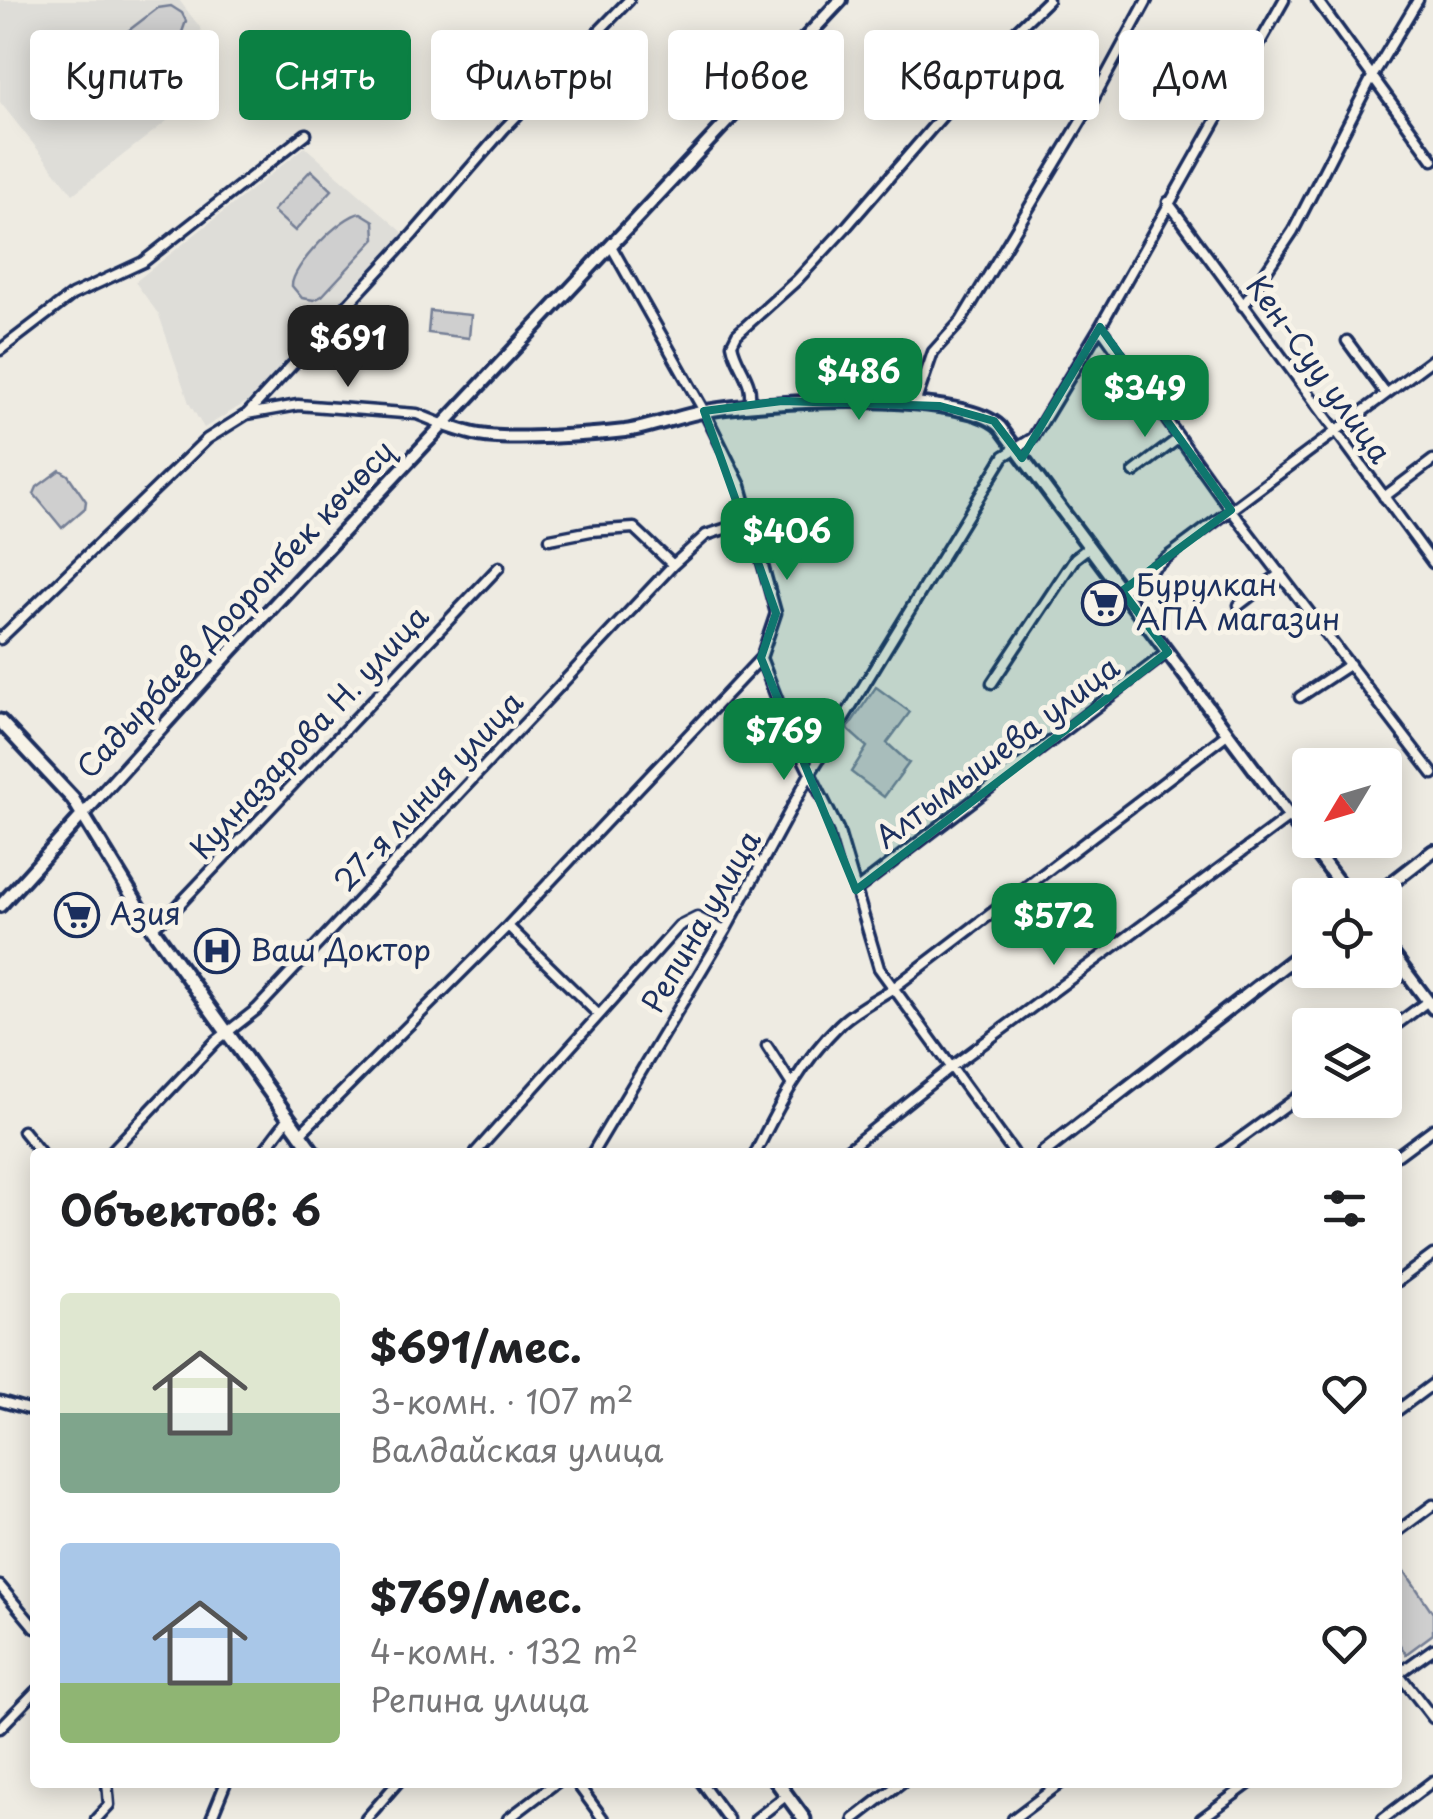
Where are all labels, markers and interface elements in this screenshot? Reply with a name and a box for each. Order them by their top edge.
chip: Купить [30,30,219,120]
chip: Снять [239,30,411,120]
chip: Фильтры [431,30,648,120]
chip: Новое [668,30,844,120]
chip: Квартира [864,30,1099,120]
chip: Дом [1119,30,1264,120]
street label: Кен-Суу улица [1236,265,1404,472]
pin: $691 [289,305,407,390]
text: $691 [310,313,386,361]
pin: $486 [800,338,918,423]
text: $486 [817,346,901,394]
pin: $349 [1086,355,1204,440]
text: $349 [1104,363,1186,411]
street label: Садырбаев Дооронбек көчөсү [65,428,404,788]
pin: $406 [728,498,846,583]
text: $406 [743,506,831,554]
place label: Бурулкан АПА магазин [1136,561,1340,640]
supermarket icon: Бурулкан АПА магазин [1081,580,1127,626]
street label: Кулназарова Н. улица [178,594,438,868]
street label: Алтымышева улица [865,644,1128,858]
street label: 27-я линия улица [322,680,532,901]
pin: $769 [725,698,843,783]
text: $769 [745,706,823,754]
north arrow [1292,748,1402,858]
map controls [1292,748,1402,1118]
street label: Репина улица [629,821,771,1021]
button: locate [1292,878,1402,988]
pin: $572 [995,883,1113,968]
place label: Азия [110,890,181,935]
text: $572 [1014,891,1094,939]
supermarket icon: Азия [54,892,100,938]
place label: Ваш Доктор [250,926,431,971]
hospital icon: Ваш Доктор [194,928,240,974]
button: layers [1292,1008,1402,1118]
text: Объектов: 6 [60,1177,321,1240]
icon: filters [1317,1181,1372,1236]
text: $691/мес. [370,1314,582,1377]
icon: home [140,1333,260,1453]
icon: heart [1317,1366,1372,1421]
text: 3-комн. · 107 m² [370,1377,633,1425]
text: Валдайская улица [370,1425,663,1473]
text: $769/мес. [370,1564,582,1627]
icon: home [140,1583,260,1703]
icon: heart [1317,1616,1372,1671]
text: 4-комн. · 132 m² [370,1627,638,1675]
text: Репина улица [370,1675,589,1723]

